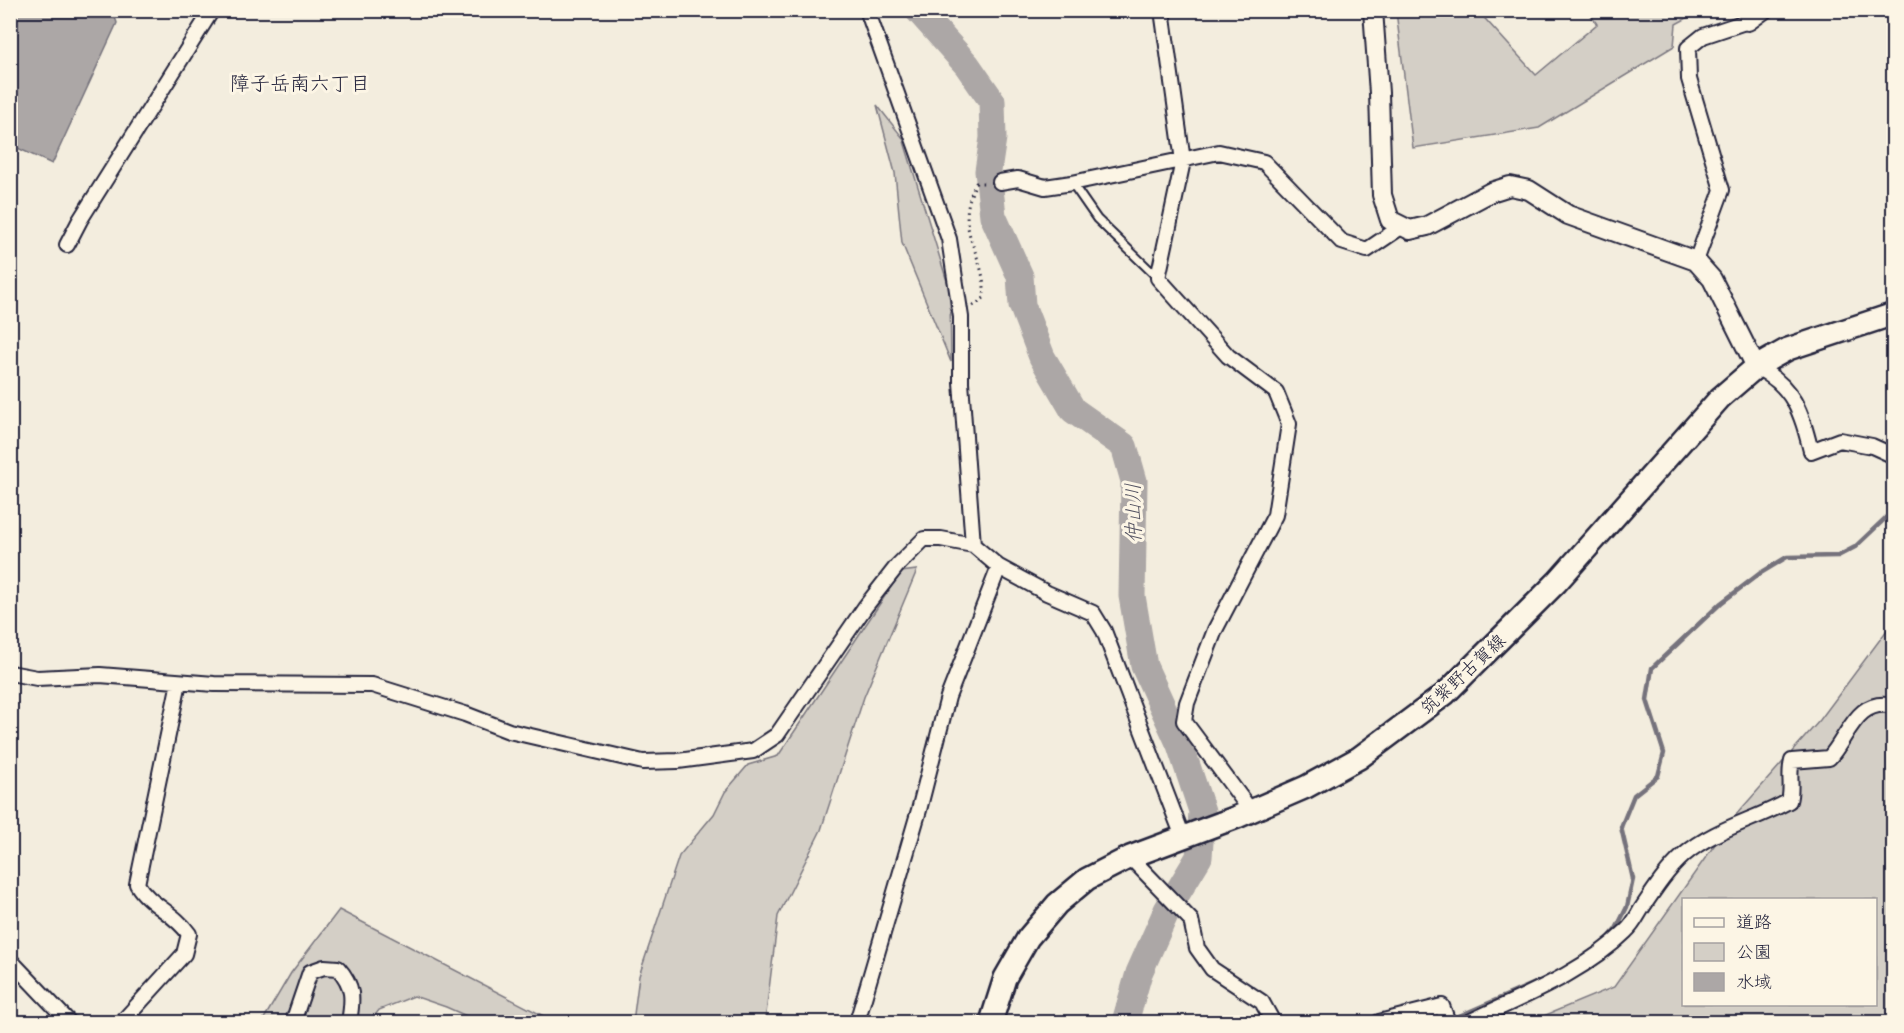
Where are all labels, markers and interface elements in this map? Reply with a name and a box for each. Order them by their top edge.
district label: 障子岳南六丁目 [230,67,370,97]
water label: 仲山川 [1116,483,1148,543]
street label: 筑紫野古賀線 [1413,626,1511,720]
legend [1682,898,1877,1006]
text: 道路 [1736,907,1772,934]
text: 公園 [1736,937,1772,964]
text: 水域 [1736,967,1772,994]

